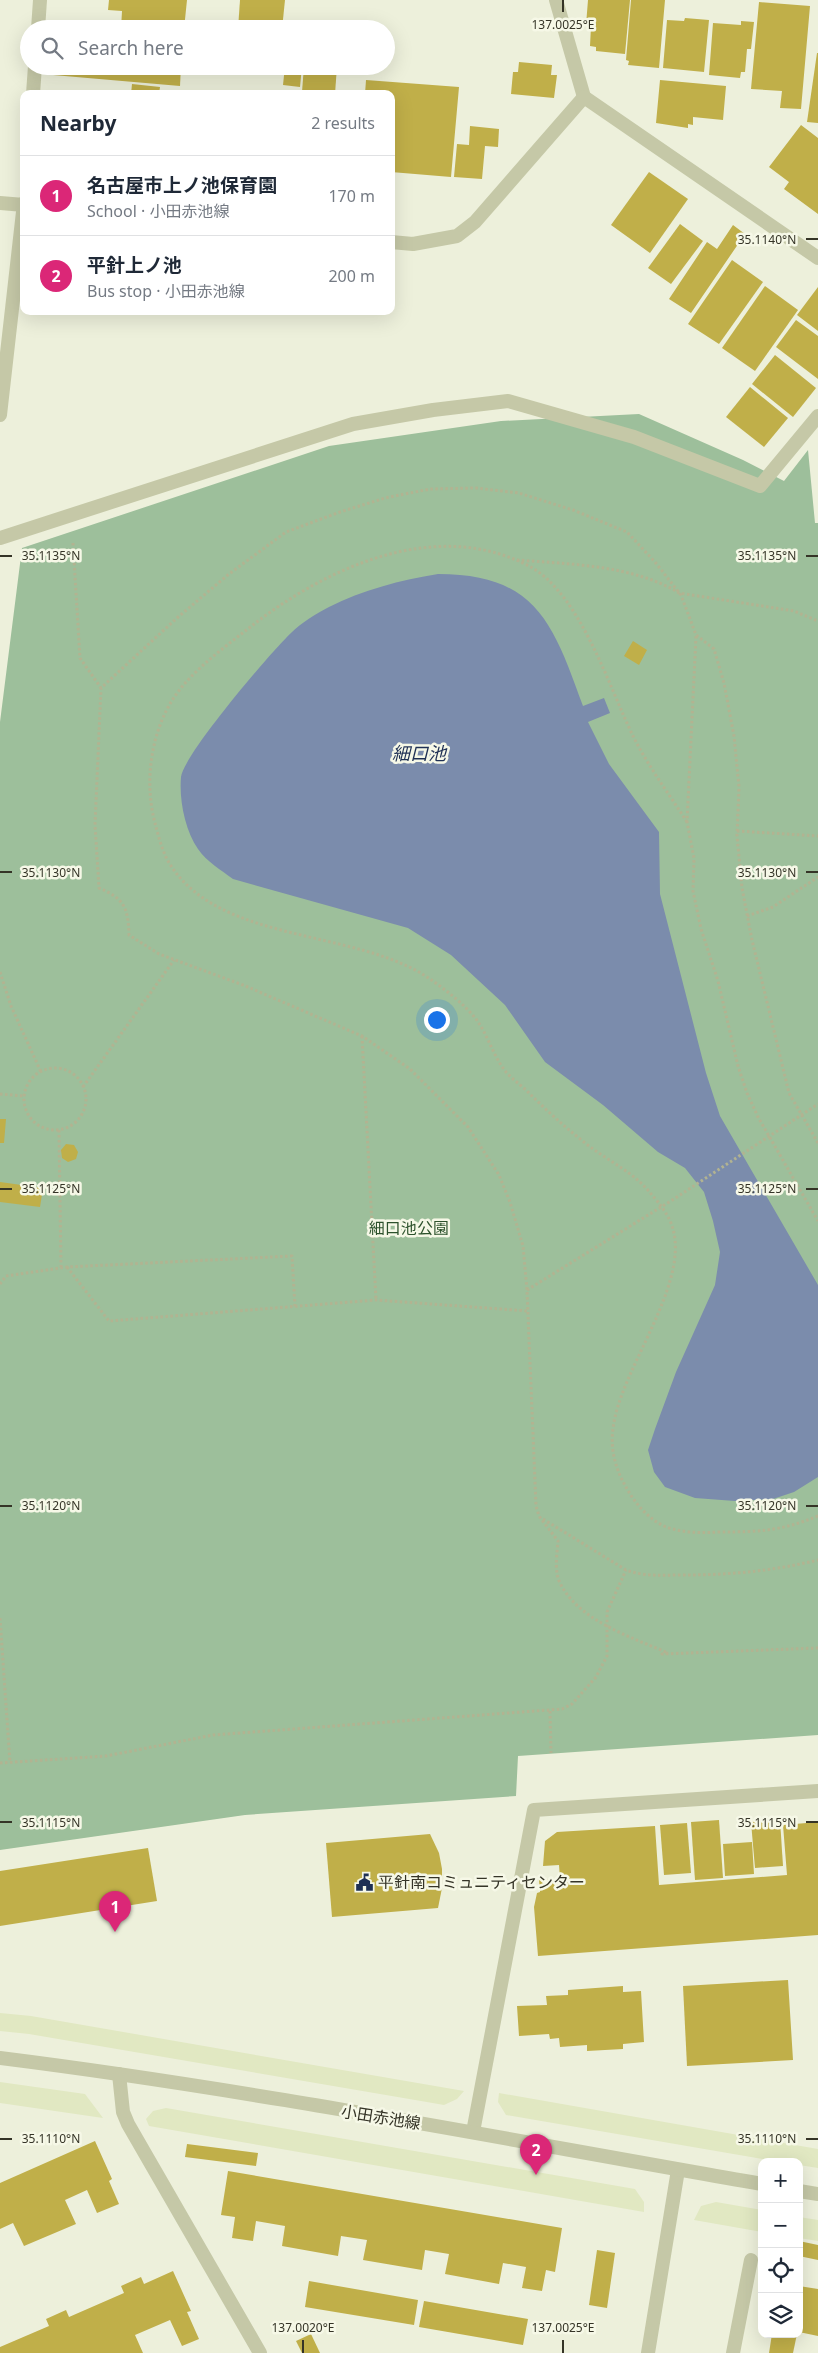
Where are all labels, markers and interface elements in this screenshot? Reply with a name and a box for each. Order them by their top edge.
text: 137.0025°E [531,16,595,33]
search box [20,20,395,75]
icon: search [38,34,66,62]
text: Search here [78,35,184,61]
text: Nearby [40,109,116,137]
text: 2 results [311,112,375,134]
text: 名古屋市上ノ池保育園 [87,172,277,198]
text: 1 [51,185,61,207]
text: 170 m [328,185,375,207]
text: School · 小田赤池線 [87,200,229,222]
text: 35.1140°N [738,231,796,248]
text: 平針上ノ池 [87,252,182,278]
text: 2 [51,265,61,287]
text: 200 m [328,265,375,287]
text: Bus stop · 小田赤池線 [87,280,245,302]
text: 35.1135°N [22,547,80,564]
text: 35.1135°N [738,547,796,564]
water label: 細口池 [392,741,448,765]
text: 35.1130°N [22,864,80,881]
text: 35.1130°N [738,864,796,881]
your location [424,1007,450,1033]
text: 35.1125°N [22,1180,80,1197]
text: 35.1125°N [738,1180,796,1197]
park label: 細口池公園 [369,1217,449,1239]
text: 35.1120°N [22,1497,80,1514]
text: 35.1120°N [738,1497,796,1514]
text: 35.1115°N [22,1814,80,1831]
text: 35.1115°N [738,1814,796,1831]
place label: 平針南コミュニティセンター [378,1871,585,1893]
public building icon: 平針南コミュニティセンター [354,1872,374,1892]
pin: 1 [99,1891,131,1932]
street label: 小田赤池線 [340,2100,422,2134]
text: 35.1110°N [22,2130,80,2147]
text: 35.1110°N [738,2130,796,2147]
pin: 2 [520,2134,552,2175]
map controls [758,2158,803,2338]
button: + [758,2158,803,2203]
button: − [758,2203,803,2248]
button: locate [758,2248,803,2293]
button: layers [758,2293,803,2338]
text: 137.0020°E [271,2319,335,2336]
text: 137.0025°E [531,2319,595,2336]

